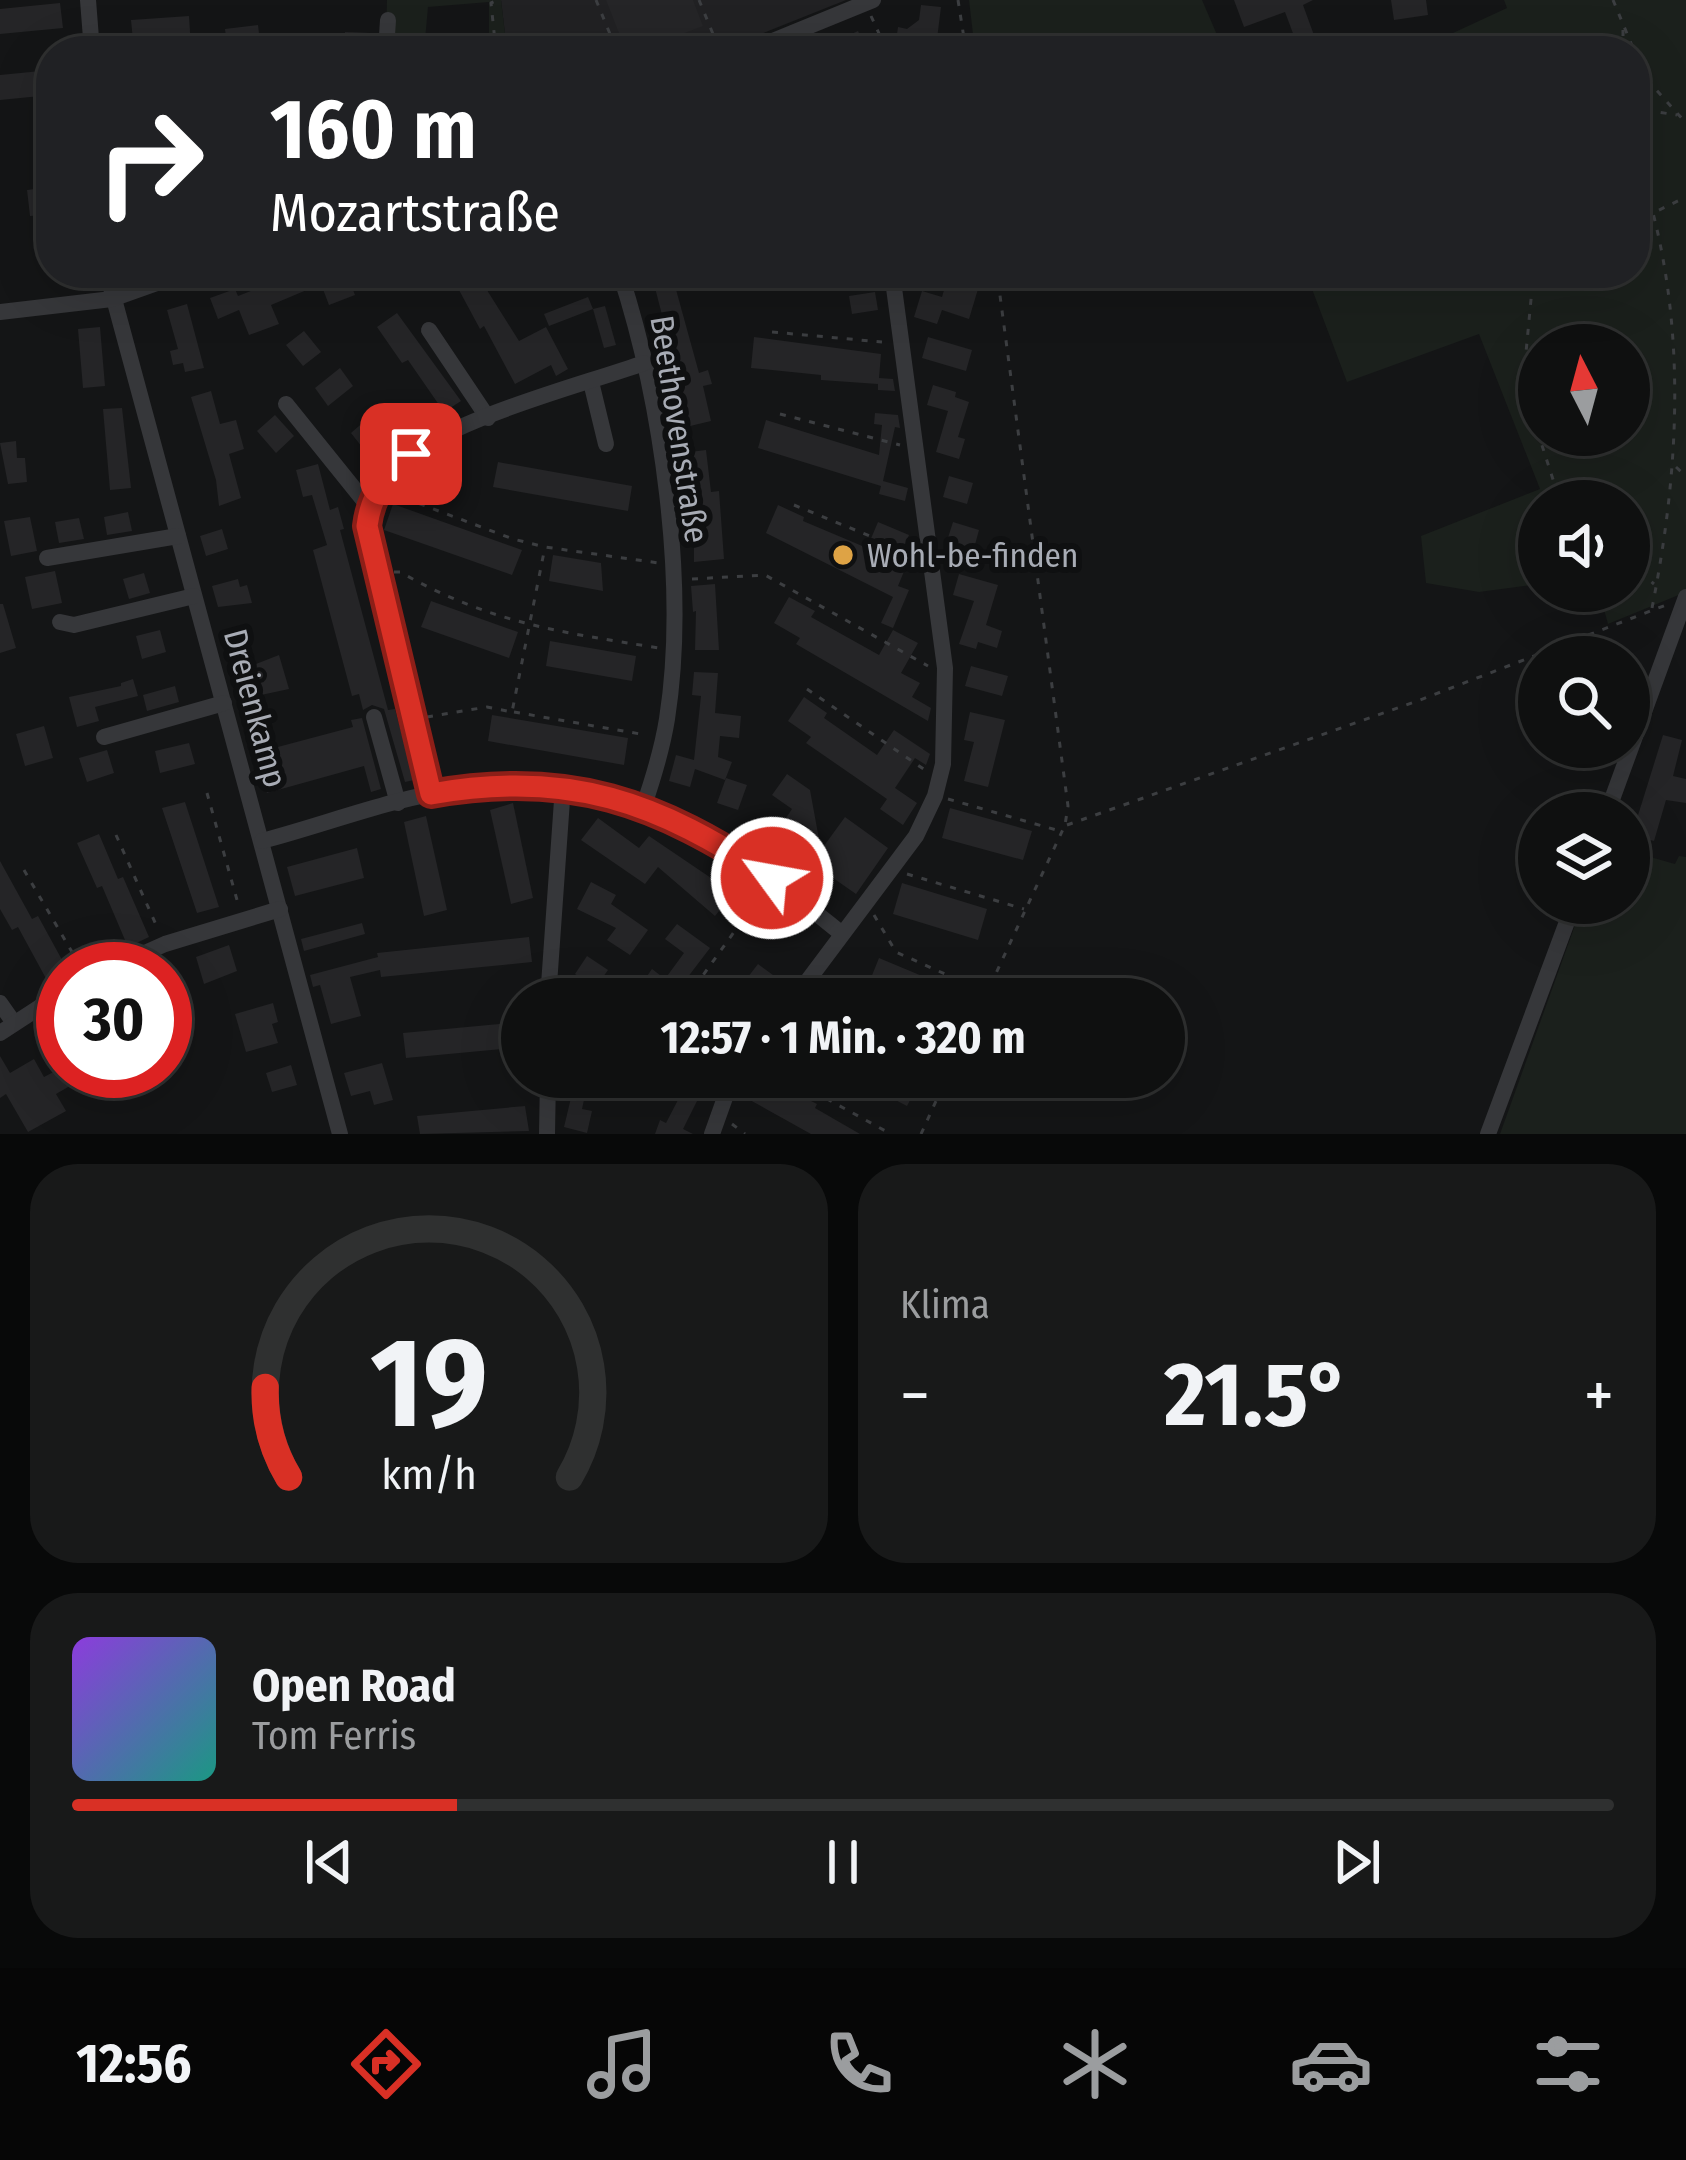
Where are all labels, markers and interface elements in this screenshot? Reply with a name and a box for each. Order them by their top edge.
text: 160 m [270,79,477,180]
icon: right [72,84,228,240]
text: Mozartstraße [270,181,560,245]
street label: Beethovenstraße [641,313,717,546]
north arrow [1518,324,1650,456]
map controls [1518,324,1650,924]
pin [360,403,462,505]
icon: arrive [378,421,444,487]
button: sound [1518,480,1650,612]
place label: Wohl-be-finden [867,536,1078,576]
marker: Wohl-be-finden [830,542,856,568]
street label: Dreienkamp [215,625,295,792]
button: search [1518,636,1650,768]
button: layers [1518,792,1650,924]
position arrow [709,815,835,941]
speed limit sign: 30 [36,942,192,1098]
text: 12:57 · 1 Min. · 320 m [660,1011,1026,1065]
text: Klima [900,1282,990,1328]
text: 19 [370,1309,488,1459]
text: 21.5° [1164,1341,1349,1449]
text: − [900,1356,930,1435]
text: + [1584,1356,1614,1435]
text: km/h [381,1448,477,1499]
text: Open Road [252,1659,456,1713]
text: Tom Ferris [252,1713,416,1759]
icon: previous [296,1829,362,1895]
icon: pause [810,1829,876,1895]
icon: next [1324,1829,1390,1895]
icon: directions [344,2022,428,2106]
icon: music [580,2022,664,2106]
icon: phone [817,2022,901,2106]
icon: climate [1053,2022,1137,2106]
icon: car [1289,2022,1373,2106]
icon: filters [1526,2022,1610,2106]
text: 12:56 [76,2032,192,2096]

